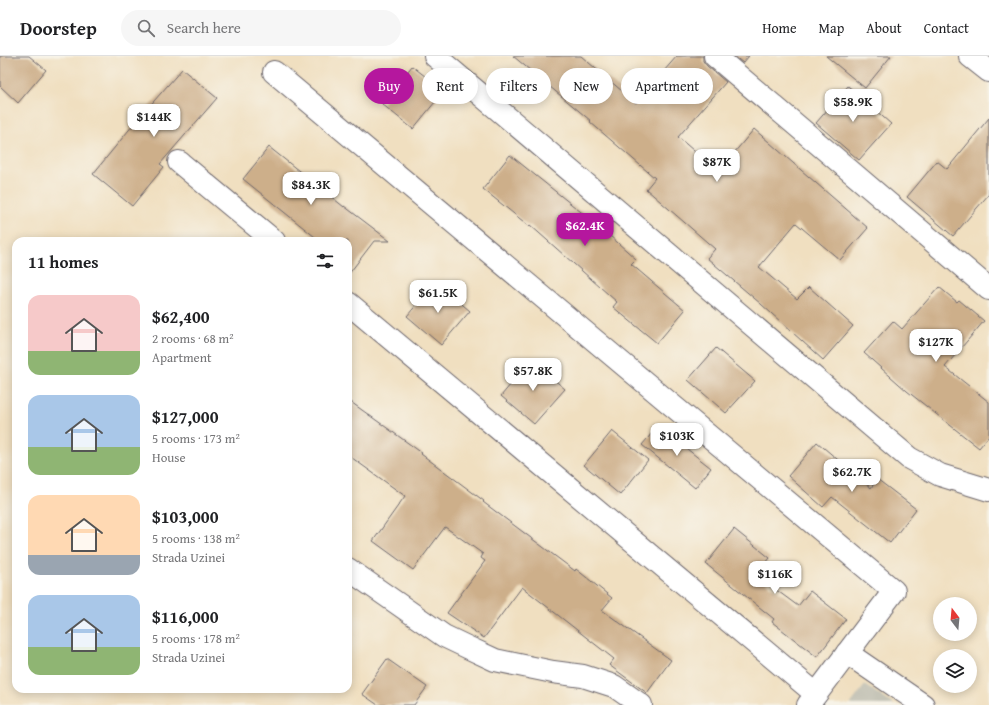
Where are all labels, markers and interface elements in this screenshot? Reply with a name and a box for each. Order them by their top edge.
search box [121,10,401,46]
text: Doorstep [20,14,97,42]
icon: search [135,17,157,39]
text: Search here [167,17,241,38]
text: Home [762,18,797,38]
text: Map [819,18,844,38]
text: About [866,18,902,38]
text: Contact [924,18,969,38]
chip: Buy [364,68,414,104]
chip: Rent [422,68,478,104]
chip: Filters [486,68,551,104]
chip: New [559,68,613,104]
chip: Apartment [621,68,713,104]
pin: $58.9K [820,89,886,123]
text: $58.9K [834,92,872,111]
pin: $144K [126,104,182,138]
text: $144K [136,107,172,126]
pin: $87K [693,149,741,183]
text: $87K [703,152,731,171]
pin: $84.3K [278,172,344,206]
text: $84.3K [292,175,330,194]
pin: $62.4K [552,213,618,247]
text: $62.4K [566,216,604,235]
text: 11 homes [28,249,99,274]
icon: filters [314,250,336,272]
pin: $61.5K [405,280,471,314]
text: $61.5K [419,283,457,302]
text: $62,400 [152,304,210,329]
icon: home [60,311,108,359]
text: 2 rooms · 68 m² [152,329,234,348]
pin: $127K [908,329,964,363]
text: $127K [918,332,954,351]
text: Apartment [152,348,212,367]
pin: $57.8K [500,358,566,392]
text: $57.8K [514,361,552,380]
text: $127,000 [152,404,218,429]
icon: home [60,411,108,459]
pin: $103K [649,423,705,457]
text: $103K [659,426,695,445]
text: 5 rooms · 173 m² [152,429,240,448]
text: House [152,448,186,467]
pin: $62.7K [819,459,885,493]
text: $62.7K [833,462,871,481]
text: $103,000 [152,504,218,529]
icon: home [60,511,108,559]
text: 5 rooms · 138 m² [152,529,240,548]
text: Strada Uzinei [152,548,225,567]
pin: $116K [747,561,803,595]
text: $116K [757,564,793,583]
north arrow [933,597,977,641]
map controls [933,597,977,693]
text: $116,000 [152,604,218,629]
icon: home [60,611,108,659]
text: 5 rooms · 178 m² [152,629,240,648]
text: Strada Uzinei [152,648,225,667]
button: layers [933,649,977,693]

